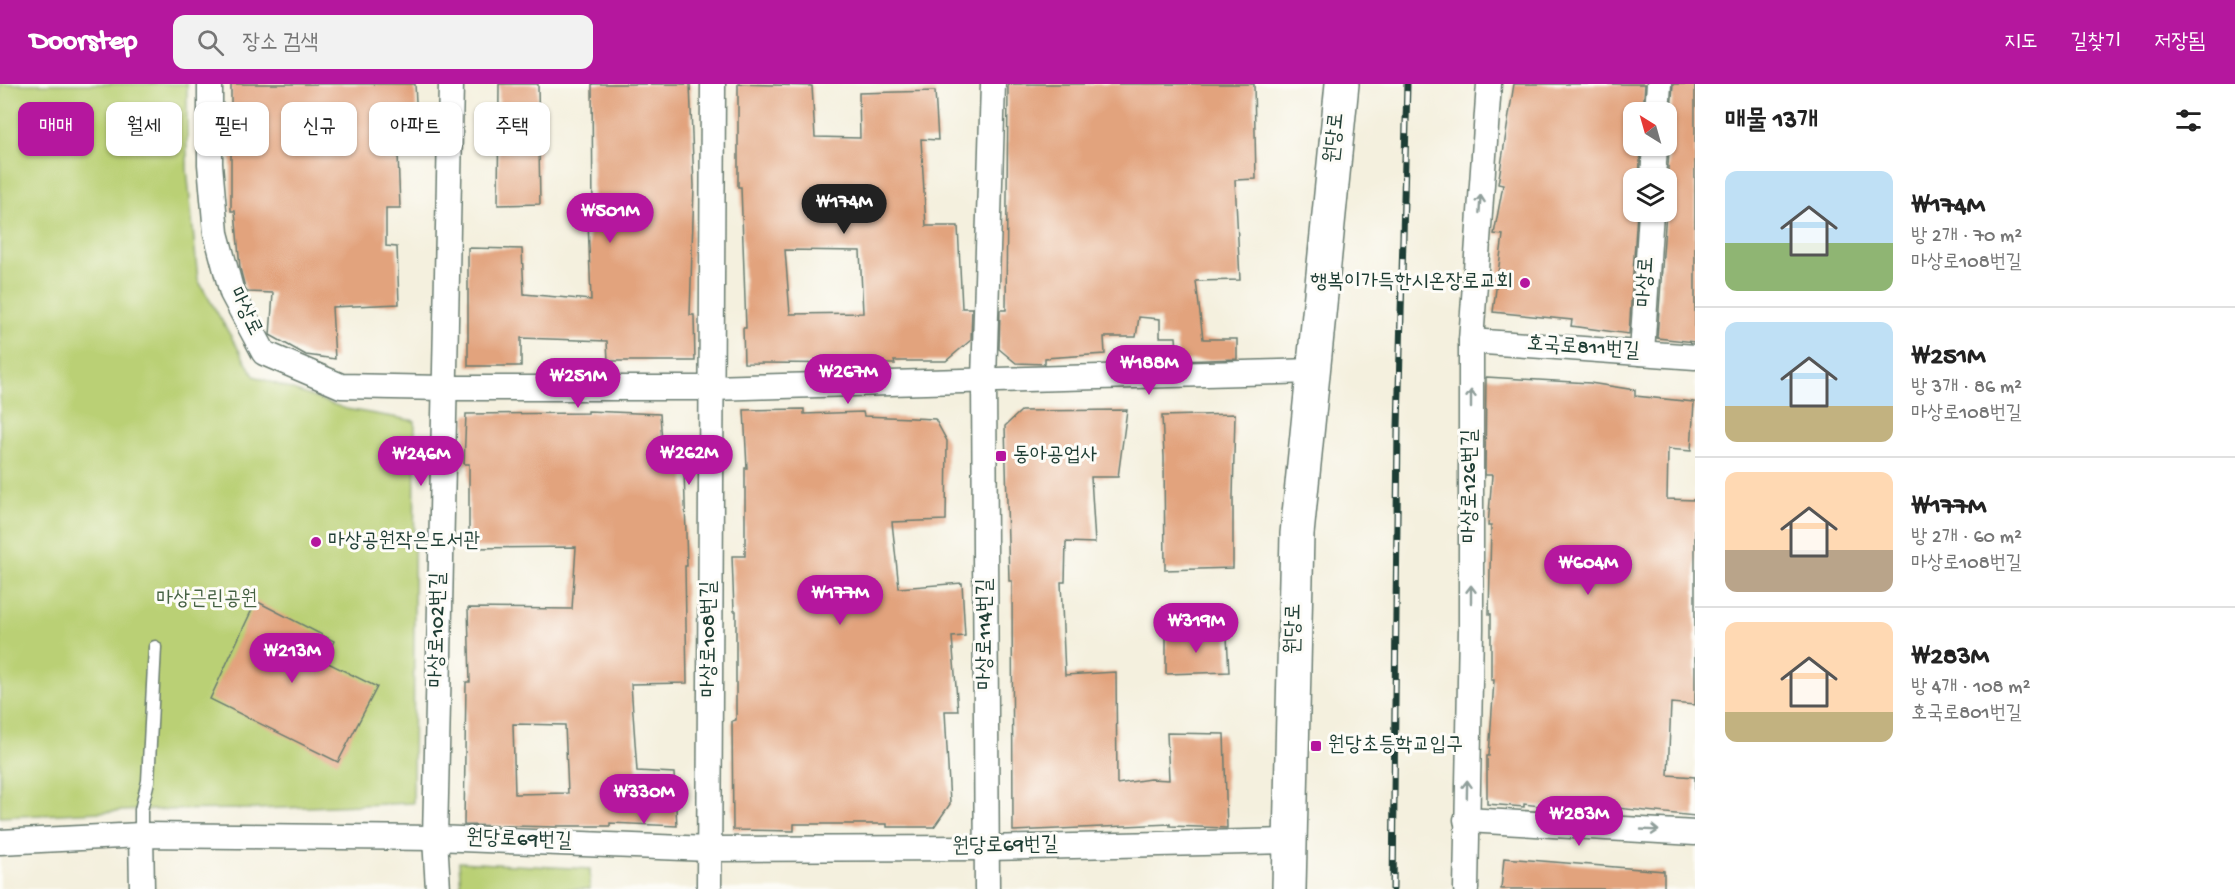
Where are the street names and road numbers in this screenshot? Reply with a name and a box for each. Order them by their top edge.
street label: 원당로 [1321,111,1351,165]
street label: 마상로 [1633,256,1661,308]
street label: 마상로 [222,284,266,340]
street label: 호국로811번길 [1526,333,1640,365]
street label: 마상로126번길 [1459,429,1484,543]
street label: 마상로102번길 [425,572,453,688]
street label: 마상로114번길 [974,578,999,690]
street label: 마상로108번길 [698,581,723,697]
street label: 원당로 [1282,603,1308,655]
street label: 원당로69번길 [466,827,572,855]
street label: 원당로69번길 [952,834,1058,860]

